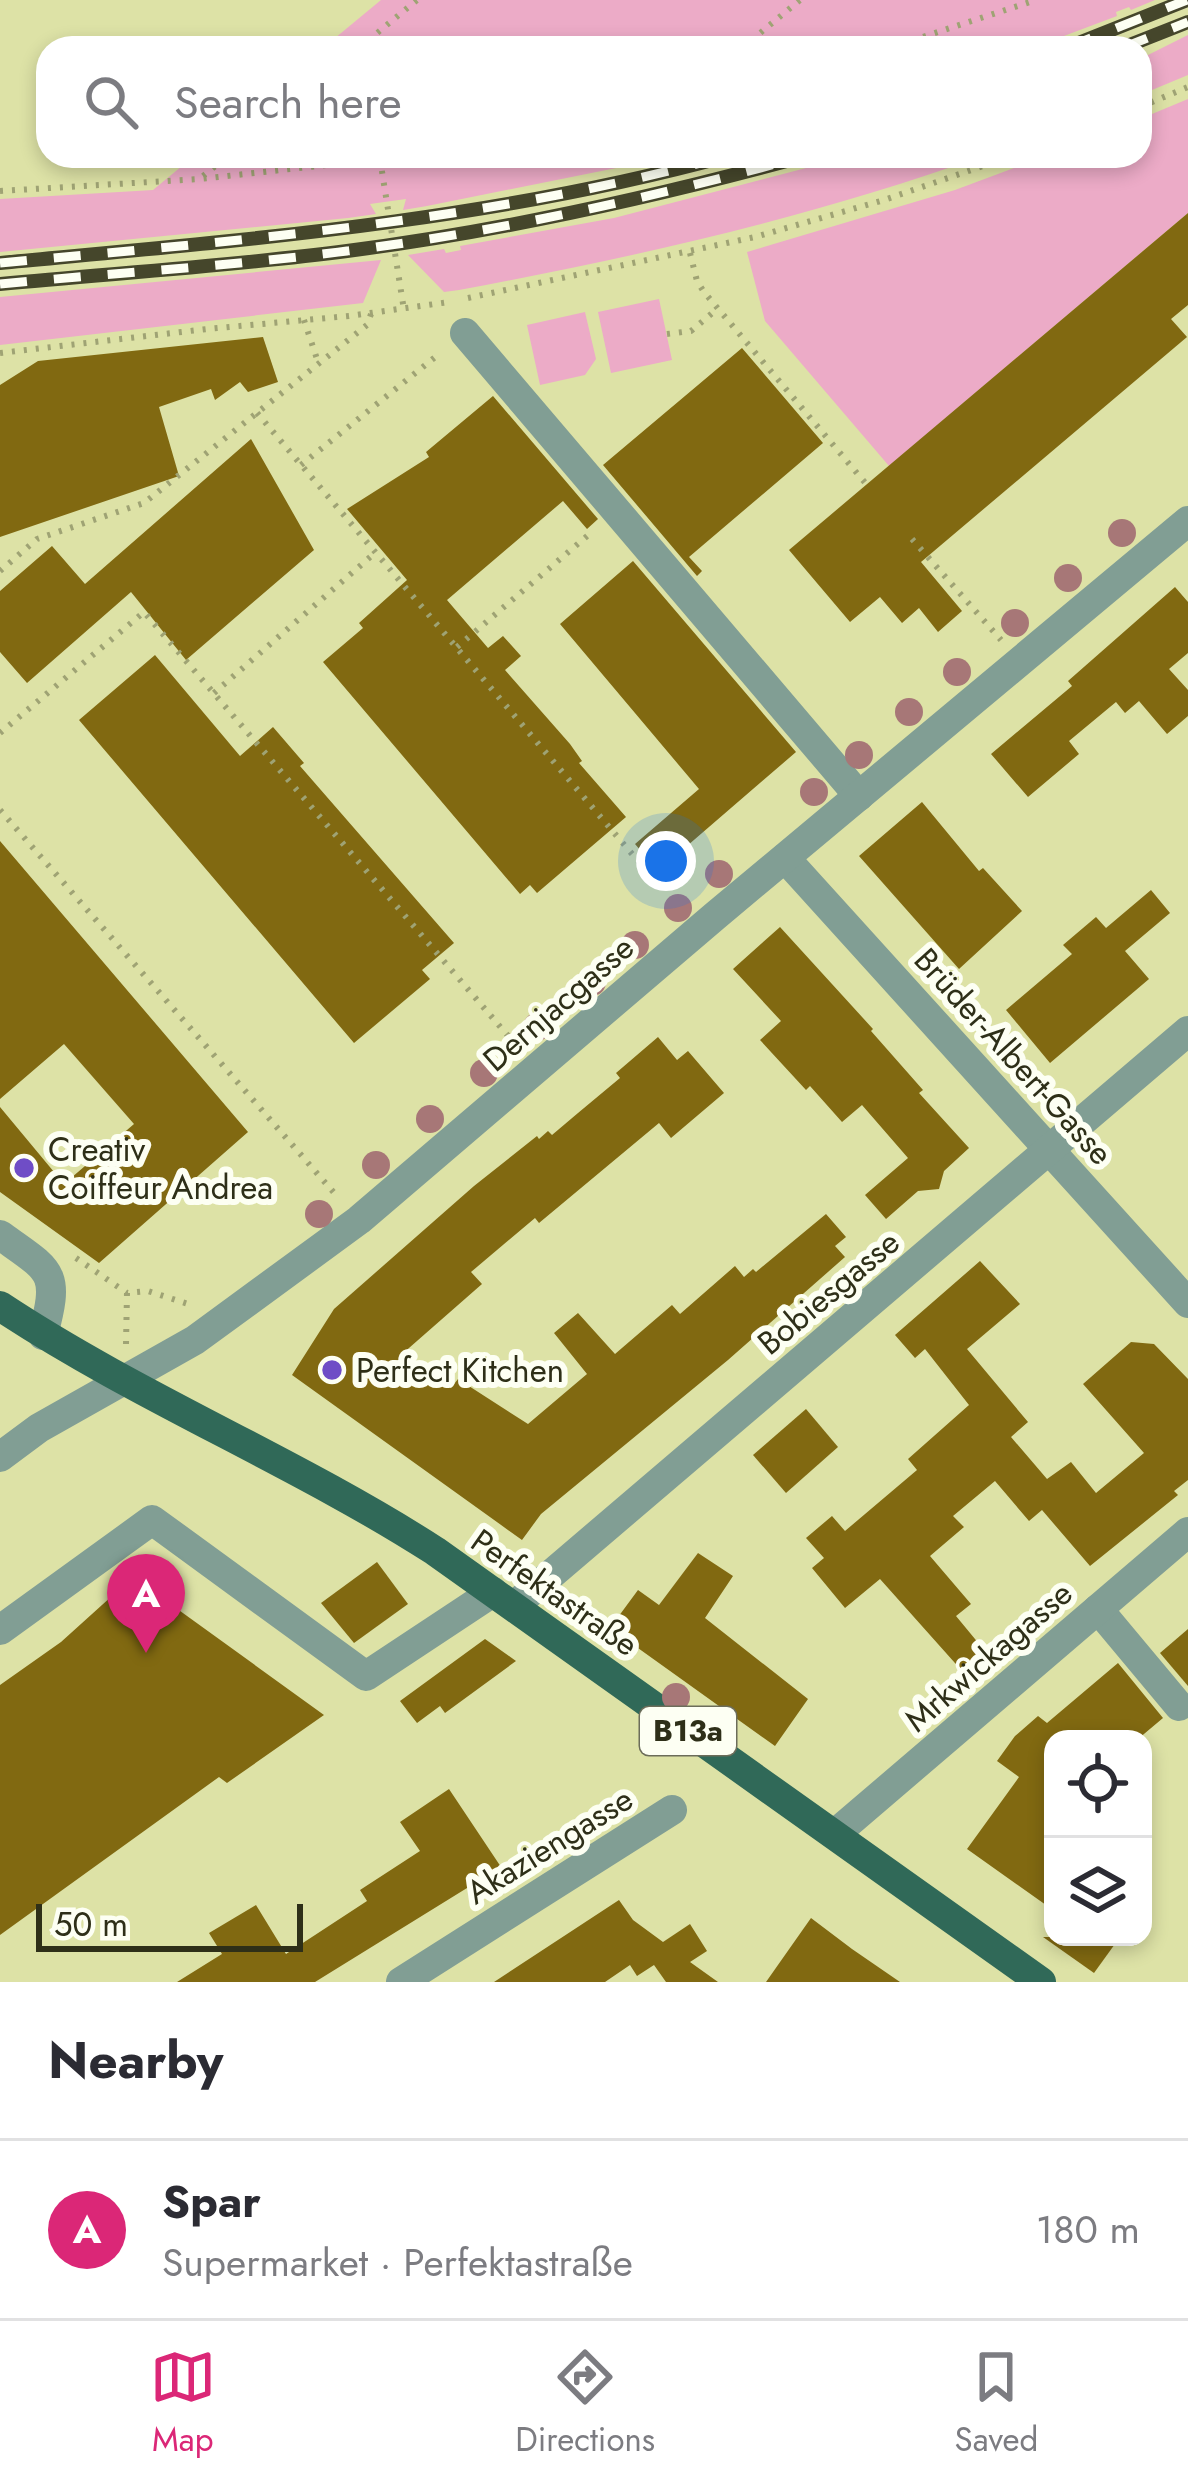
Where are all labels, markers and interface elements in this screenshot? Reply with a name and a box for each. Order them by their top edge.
search box [36,36,1152,168]
icon: search [78,69,144,135]
text: Search here [174,70,402,135]
your location [636,831,696,891]
street label: Dernjacgasse [473,925,644,1082]
street label: Brüder-Albert-Gasse [903,937,1124,1175]
place label: Creativ Coiffeur Andrea [48,1126,273,1211]
marker: Creativ Coiffeur Andrea [11,1155,37,1181]
street label: Bobiesgasse [747,1219,909,1366]
place label: Perfect Kitchen [356,1347,564,1394]
marker: Perfect Kitchen [319,1357,345,1383]
street label: Perfektastraße [462,1517,648,1667]
pin: A [107,1554,185,1653]
street label: Mrkwickagasse [894,1570,1082,1743]
road number: B13a [640,1707,736,1755]
map controls [1044,1730,1152,1946]
button: locate [1044,1730,1152,1838]
street label: Akaziengasse [457,1776,642,1915]
button: layers [1044,1838,1152,1946]
scale bar [36,1898,303,1951]
text: 50 m [54,1901,128,1948]
text: Nearby [48,2023,223,2097]
text: Spar [162,2169,261,2234]
text: A [73,2201,101,2258]
text: 180 m [1036,2201,1140,2258]
text: Supermarket · Perfektastraße [162,2234,633,2291]
tab: Map [150,2344,216,2463]
tab: Directions [515,2344,655,2463]
tab: Saved [955,2344,1038,2463]

